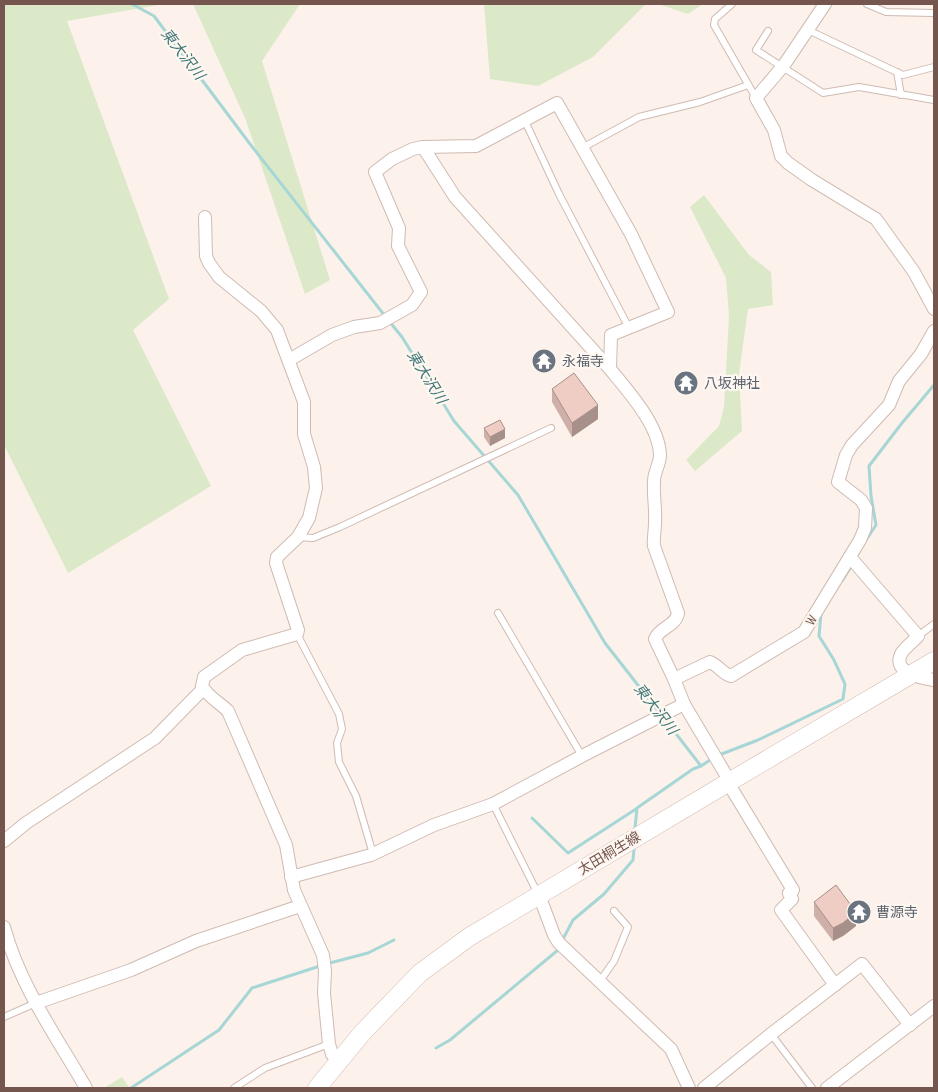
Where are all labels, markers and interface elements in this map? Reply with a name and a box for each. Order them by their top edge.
water label: 東大沢川 [157,25,210,85]
water label: 東大沢川 [403,347,452,409]
temple icon: 永福寺 [531,348,557,374]
place label: 永福寺 [562,353,604,370]
temple icon: 八坂神社 [673,370,699,396]
place label: 八坂神社 [704,375,760,392]
street label: W [802,612,821,629]
water label: 東大沢川 [630,680,683,740]
street label: 太田桐生線 [575,828,644,879]
temple icon: 曹源寺 [846,899,872,925]
place label: 曹源寺 [876,904,918,921]

